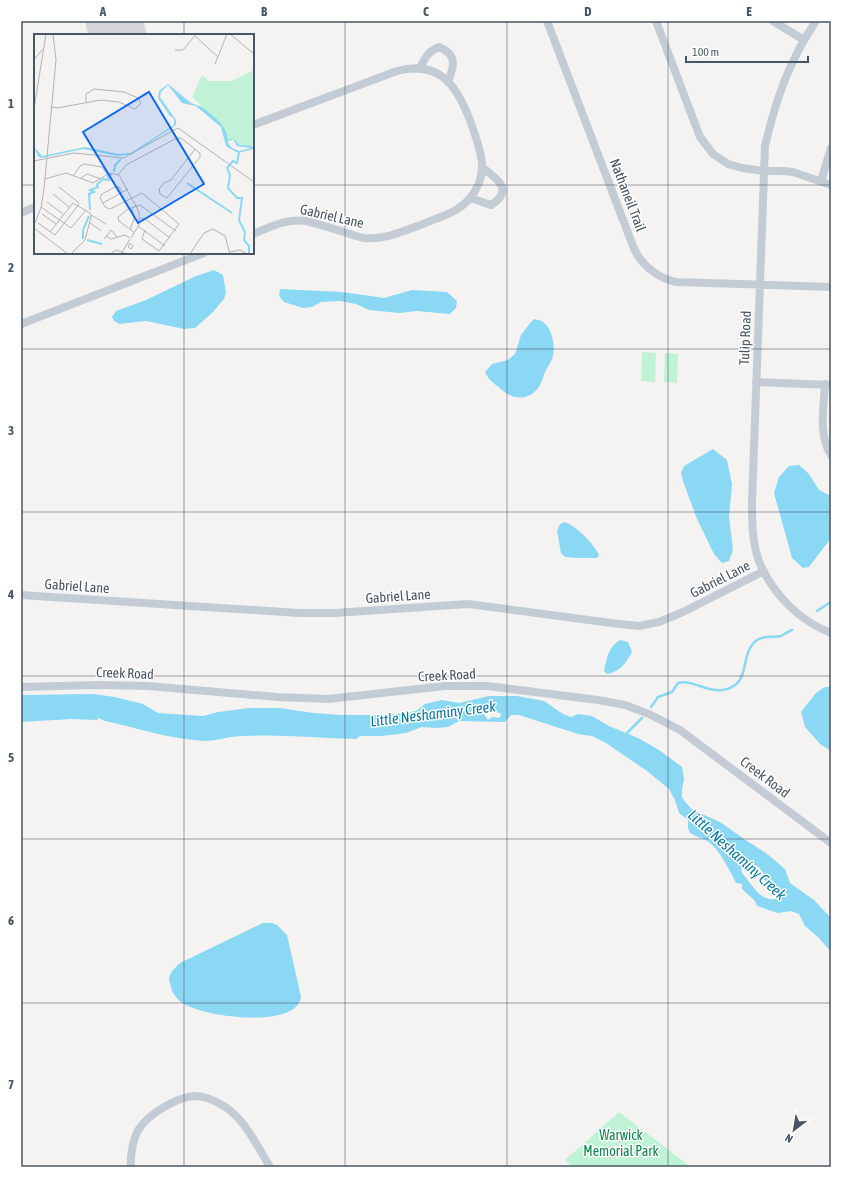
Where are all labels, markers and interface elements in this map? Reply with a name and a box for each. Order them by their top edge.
text: A [99,4,107,19]
text: B [261,4,268,19]
text: C [423,4,429,19]
text: D [584,4,592,19]
text: E [746,4,752,19]
inset map [34,34,254,254]
scale bar [686,38,808,64]
text: 100 m [692,45,719,59]
text: 1 [8,96,14,111]
street label: Nathaneil Trail [607,156,649,234]
street label: Gabriel Lane [299,201,365,231]
text: 2 [8,260,14,275]
street label: Tulip Road [736,311,754,365]
text: 3 [8,423,14,438]
street label: Gabriel Lane [687,557,753,601]
street label: Gabriel Lane [44,576,110,596]
street label: Gabriel Lane [365,586,431,606]
text: 4 [7,587,14,602]
street label: Creek Road [96,664,154,682]
street label: Creek Road [418,665,476,685]
water label: Little Neshaminy Creek [369,697,497,730]
text: 5 [8,750,14,765]
street label: Creek Road [737,753,793,801]
water label: Little Neshaminy Creek [685,806,790,903]
text: 6 [8,913,14,928]
text: 7 [8,1077,14,1092]
north arrow [774,1110,814,1150]
park label: Warwick Memorial Park [583,1127,659,1159]
text: N [783,1132,795,1145]

